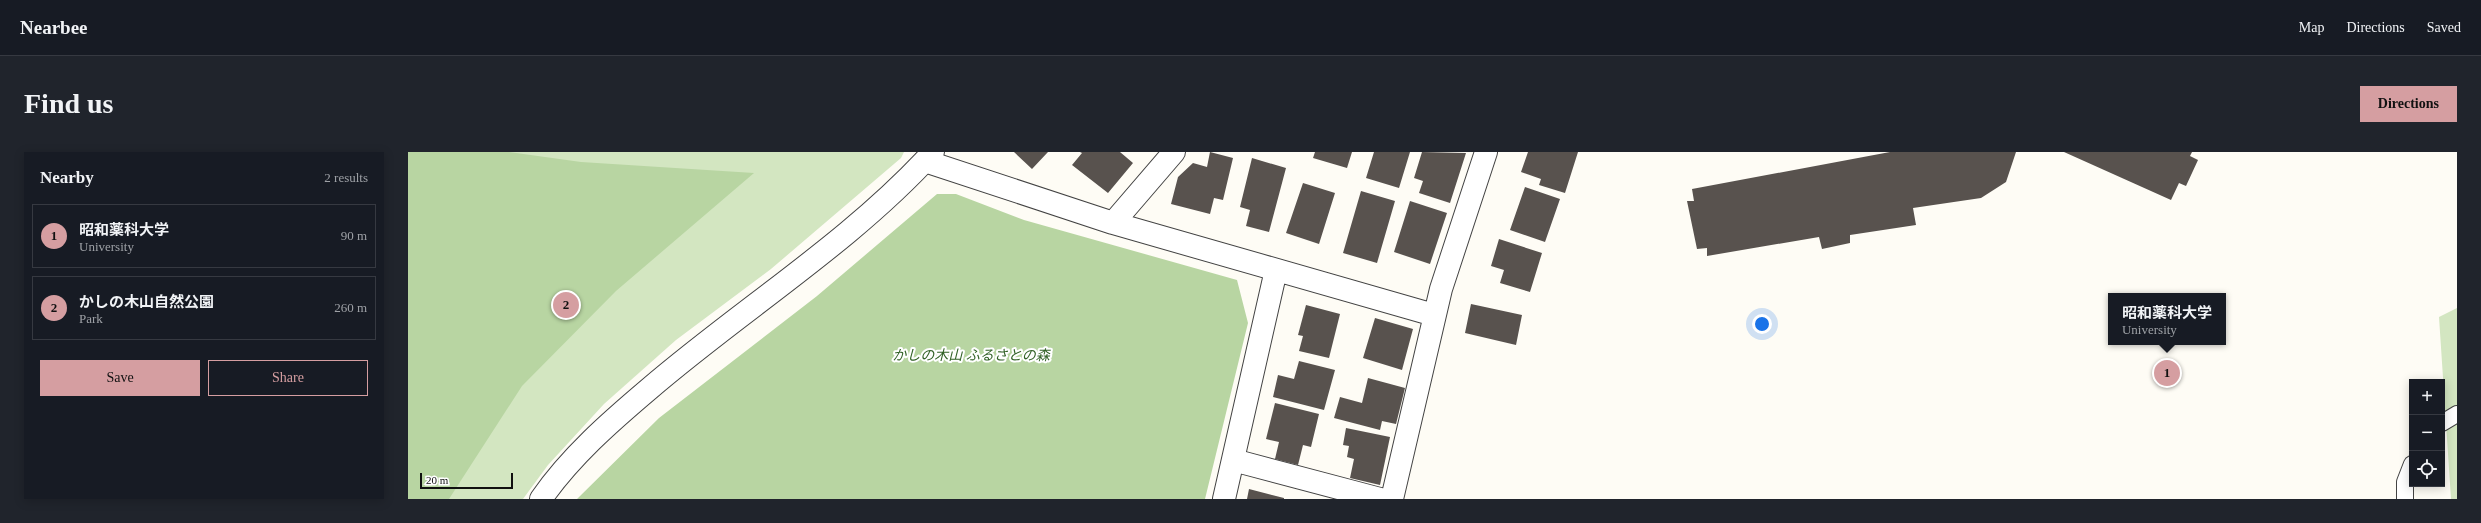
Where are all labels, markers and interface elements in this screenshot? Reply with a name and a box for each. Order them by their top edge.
text: Nearbee [20,17,88,38]
text: Map [2299,20,2324,35]
text: Directions [2346,20,2405,35]
text: Saved [2427,20,2461,35]
button: Directions [2360,86,2457,122]
text: Find us [24,88,114,119]
text: Nearby [40,168,94,187]
text: 2 results [324,170,368,185]
text: 昭和薬科大学 [79,222,169,238]
text: 1 [51,228,57,243]
text: 90 m [341,228,367,243]
text: University [79,239,134,254]
pin: 2 [553,290,579,320]
popup [2108,293,2226,345]
text: かしの木山自然公園 [79,294,214,310]
text: 2 [51,300,57,315]
text: 260 m [334,300,367,315]
text: 昭和薬科大学 [2122,305,2212,321]
text: Park [79,311,103,326]
your location [1752,314,1772,334]
text: University [2122,322,2177,337]
park label: かしの木山 ふるさとの森 [892,348,1052,363]
pin: 1 [2154,358,2180,388]
button: Save [40,360,200,396]
button: Share [208,360,368,396]
map controls [2409,379,2445,487]
button: + [2409,379,2445,415]
button: − [2409,415,2445,451]
button: locate [2409,451,2445,487]
scale bar [420,471,513,490]
text: 20 m [426,474,448,486]

